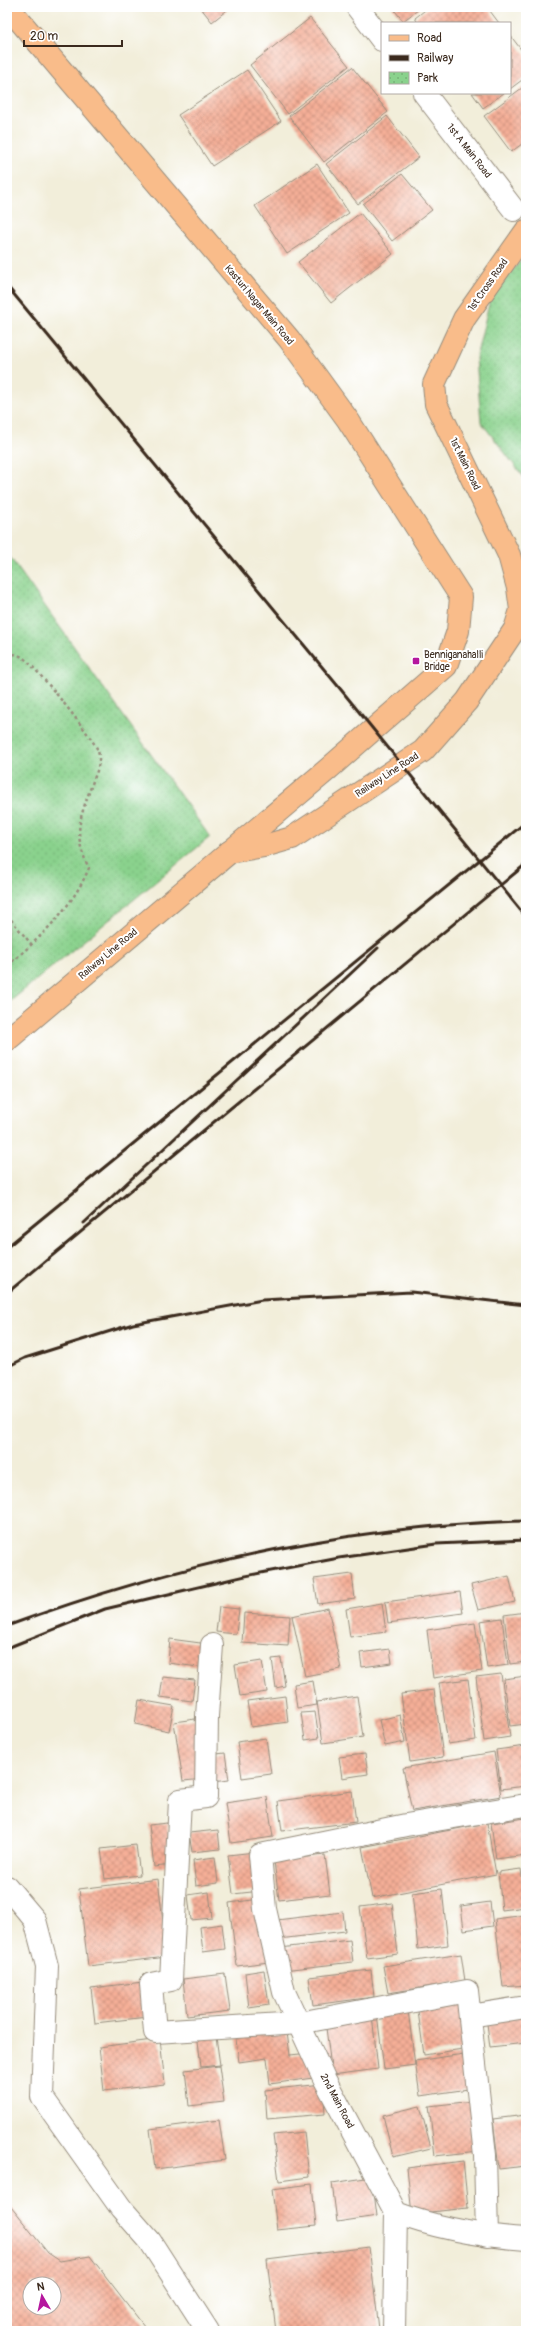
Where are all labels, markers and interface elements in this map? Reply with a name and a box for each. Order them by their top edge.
scale bar [24,22,122,48]
legend [381,22,511,94]
text: 20 m [30,29,59,44]
text: Road [417,31,442,46]
text: Railway [417,51,453,66]
text: Park [417,71,438,86]
street label: 1st A Main Road [444,122,494,181]
street label: 1st Cross Road [466,256,511,314]
street label: Kasturi Nagar Main Road [222,263,296,347]
street label: 1st Main Road [447,436,483,492]
place label: Benniganahalli Bridge [424,649,483,673]
marker: Benniganahalli Bridge [411,656,421,666]
street label: Railway Line Road [353,750,421,800]
street label: Railway Line Road [76,926,140,982]
street label: 2nd Main Road [318,2072,357,2131]
north arrow [22,2276,62,2316]
text: N [36,2280,46,2294]

